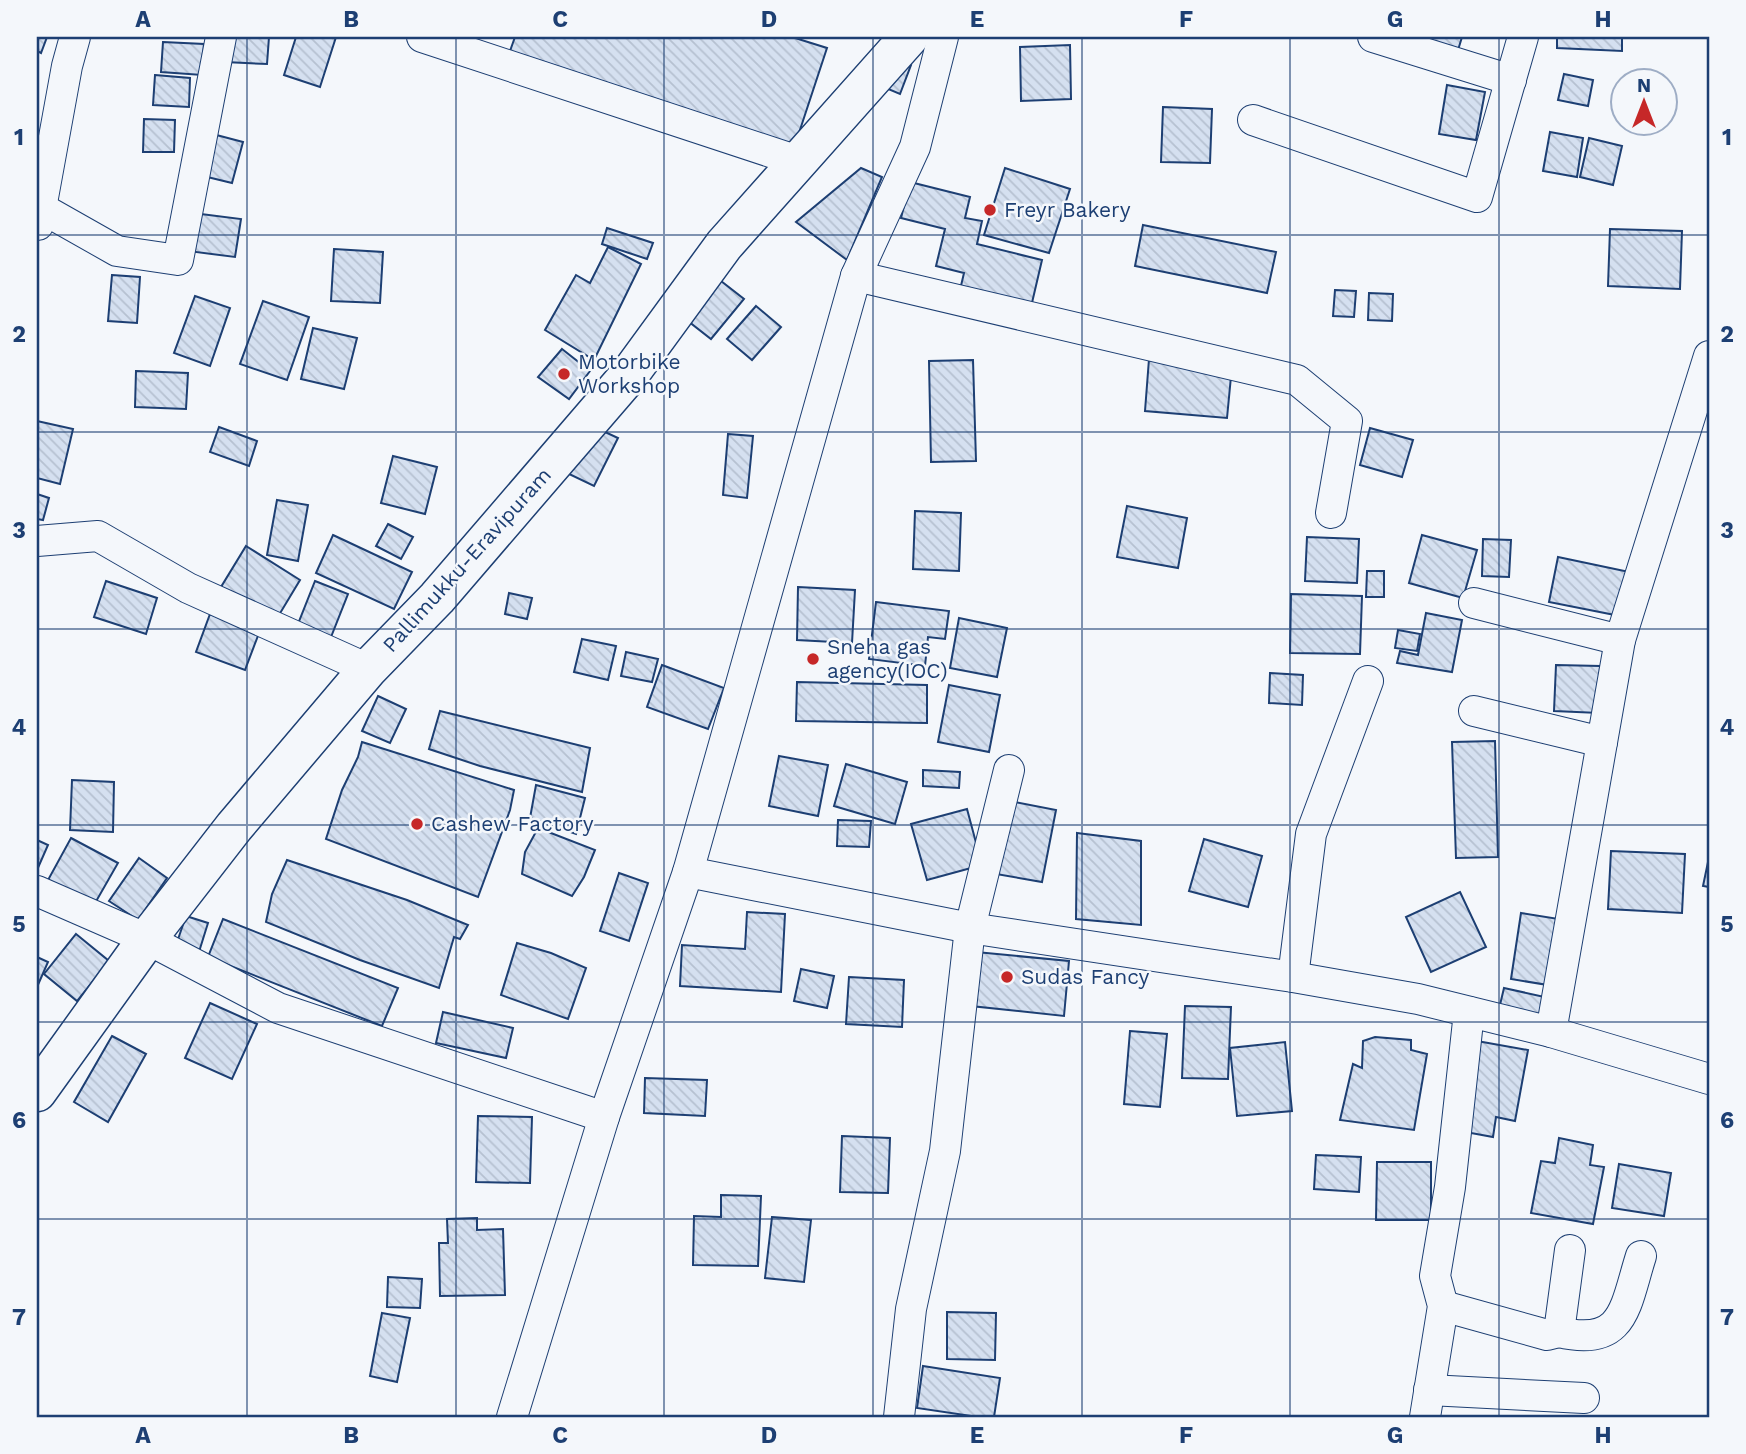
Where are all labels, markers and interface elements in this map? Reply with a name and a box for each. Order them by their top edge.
text: A [135,6,151,33]
text: B [343,6,359,33]
text: C [552,6,568,33]
text: D [761,6,777,33]
text: E [970,6,984,33]
text: F [1179,6,1193,33]
text: G [1387,6,1403,33]
text: H [1594,6,1612,33]
north arrow [1610,66,1680,136]
text: N [1637,74,1651,97]
text: 1 [14,124,24,151]
text: 1 [1722,124,1732,151]
place label: Freyr Bakery [1004,197,1131,222]
marker: Freyr Bakery [982,202,998,218]
text: 2 [12,321,26,348]
text: 2 [1720,321,1734,348]
place label: Motorbike Workshop [578,349,681,398]
marker: Motorbike Workshop [556,366,572,382]
street label: Pallimukku-Eravipuram [377,462,556,657]
text: 3 [12,517,26,544]
text: 3 [1720,517,1734,544]
place label: Sneha gas agency(IOC) [827,634,948,683]
marker: Sneha gas agency(IOC) [805,651,821,667]
text: 4 [12,714,27,741]
text: 4 [1720,714,1735,741]
place label: Cashew Factory [431,811,594,836]
marker: Cashew Factory [409,816,425,832]
text: 5 [12,911,26,938]
text: 5 [1720,911,1734,938]
place label: Sudas Fancy [1021,964,1150,989]
marker: Sudas Fancy [999,969,1015,985]
text: 6 [12,1107,26,1134]
text: 6 [1720,1107,1734,1134]
text: 7 [12,1304,26,1331]
text: 7 [1720,1304,1734,1331]
text: A [135,1422,151,1449]
text: B [343,1422,359,1449]
text: C [552,1422,568,1449]
text: D [761,1422,777,1449]
text: E [970,1422,984,1449]
text: F [1179,1422,1193,1449]
text: G [1387,1422,1403,1449]
text: H [1594,1422,1612,1449]

